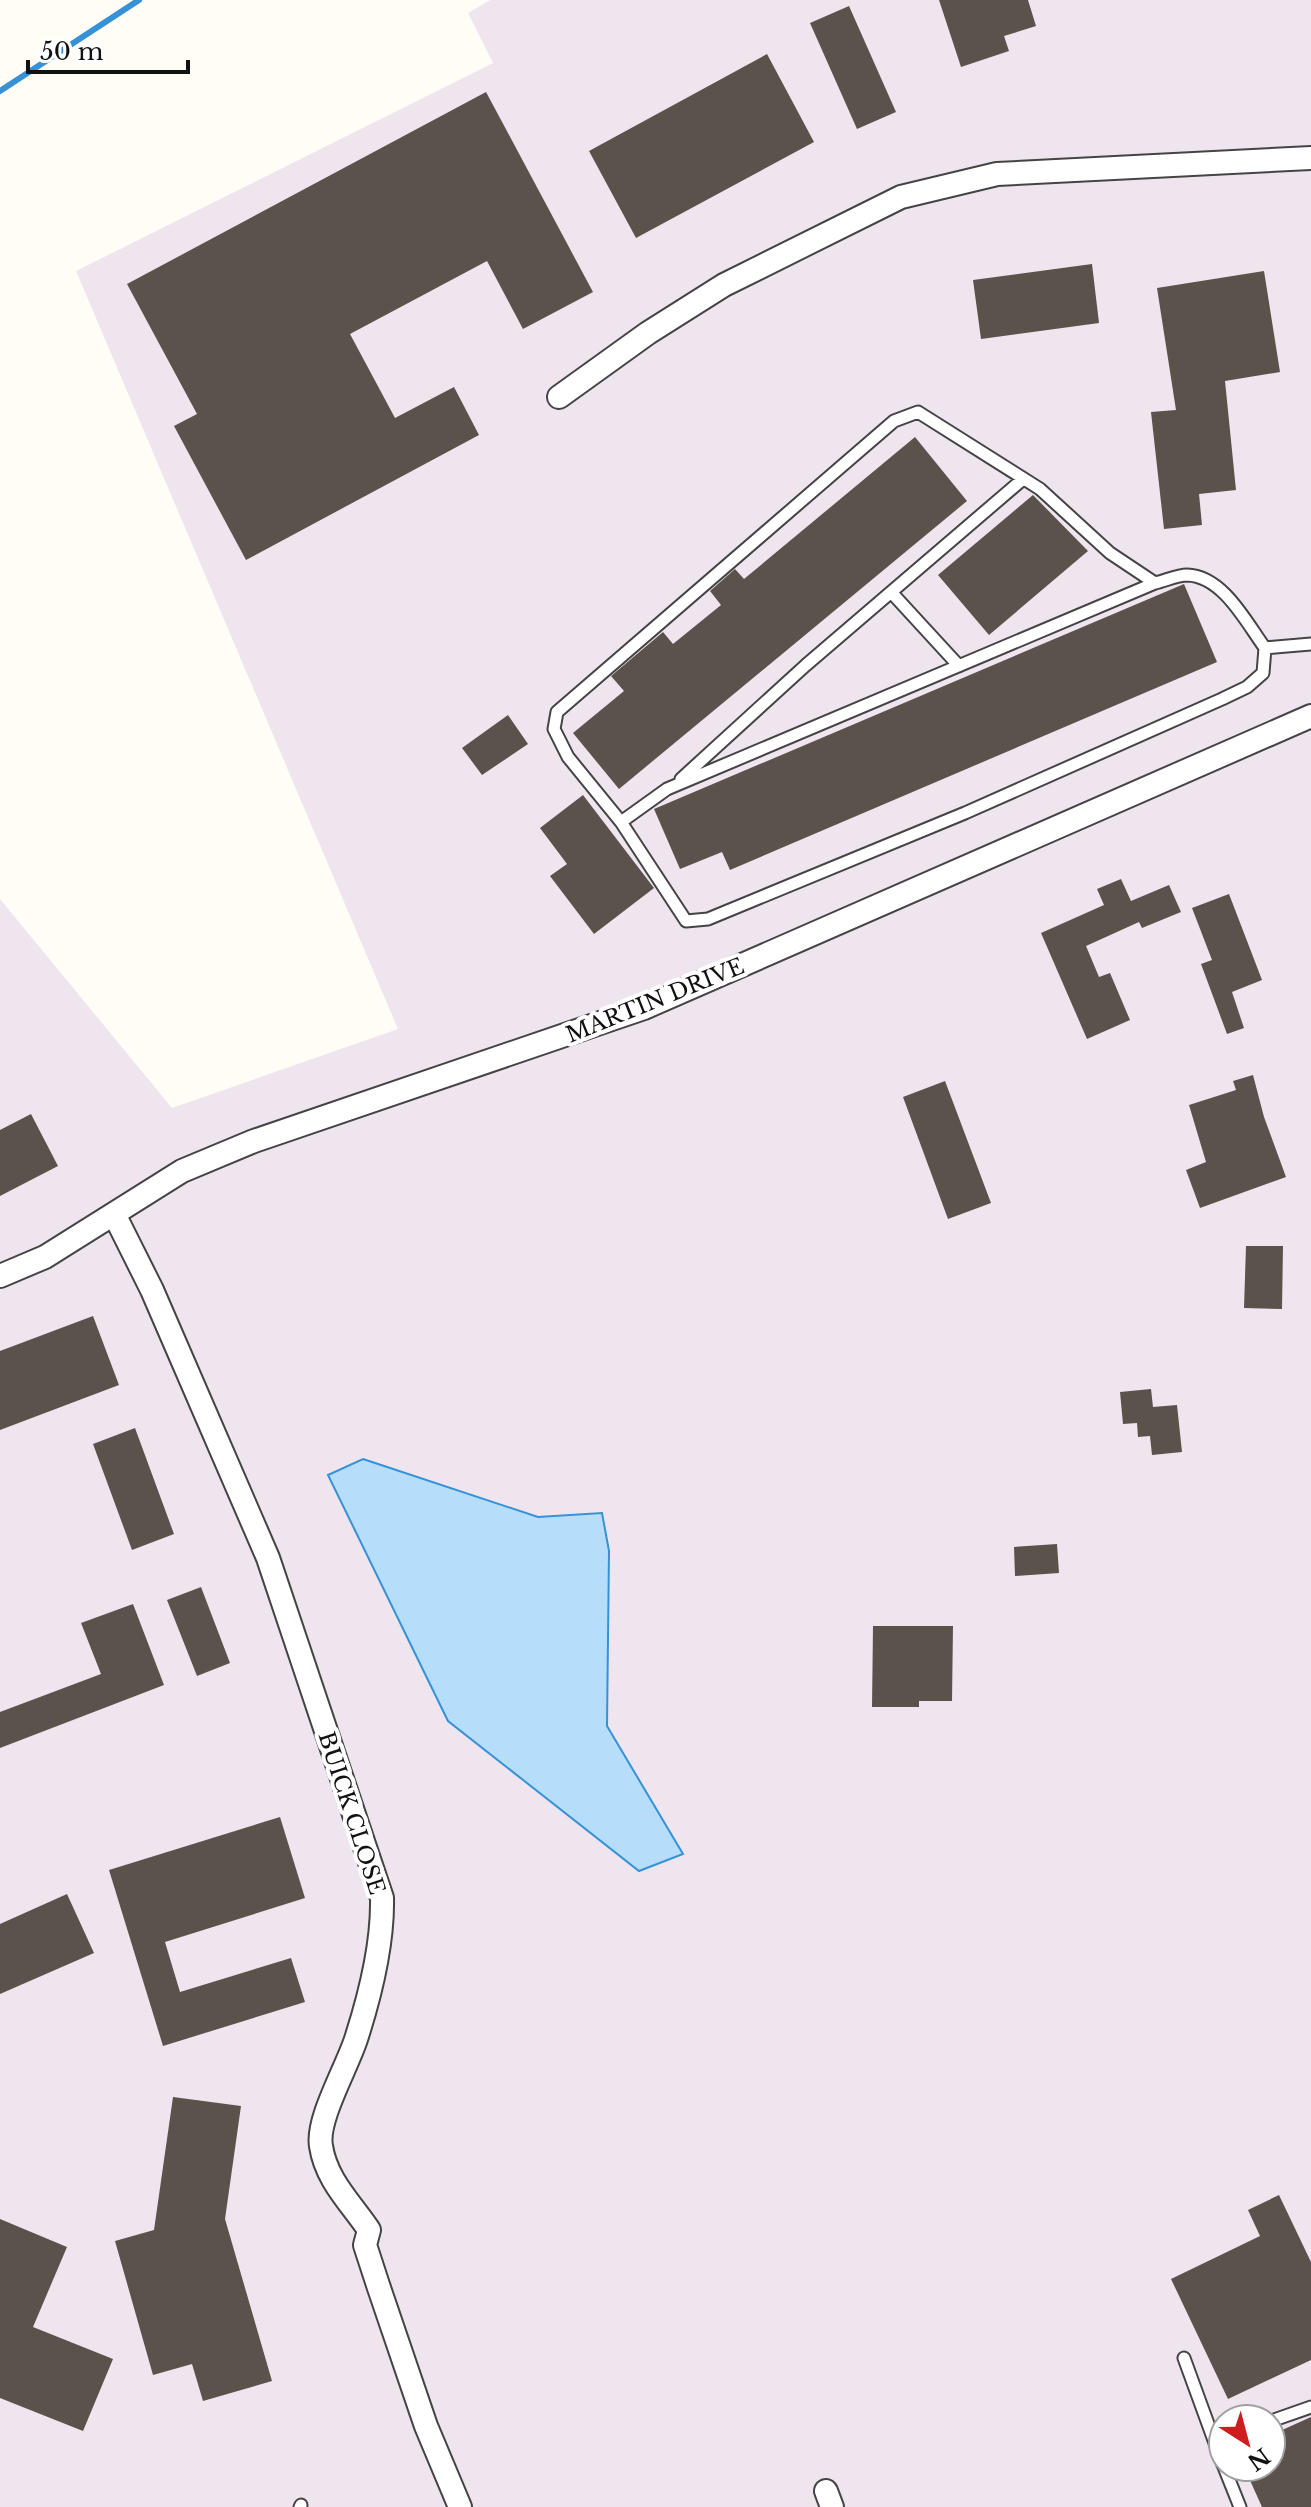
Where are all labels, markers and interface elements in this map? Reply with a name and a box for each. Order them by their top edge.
scale bar [28,24,188,74]
text: 50 m [40,37,104,66]
street label: MARTIN DRIVE [562,952,748,1048]
street label: BUICK CLOSE [312,1728,391,1898]
north arrow [1207,2403,1287,2483]
text: N [1242,2442,1275,2476]

